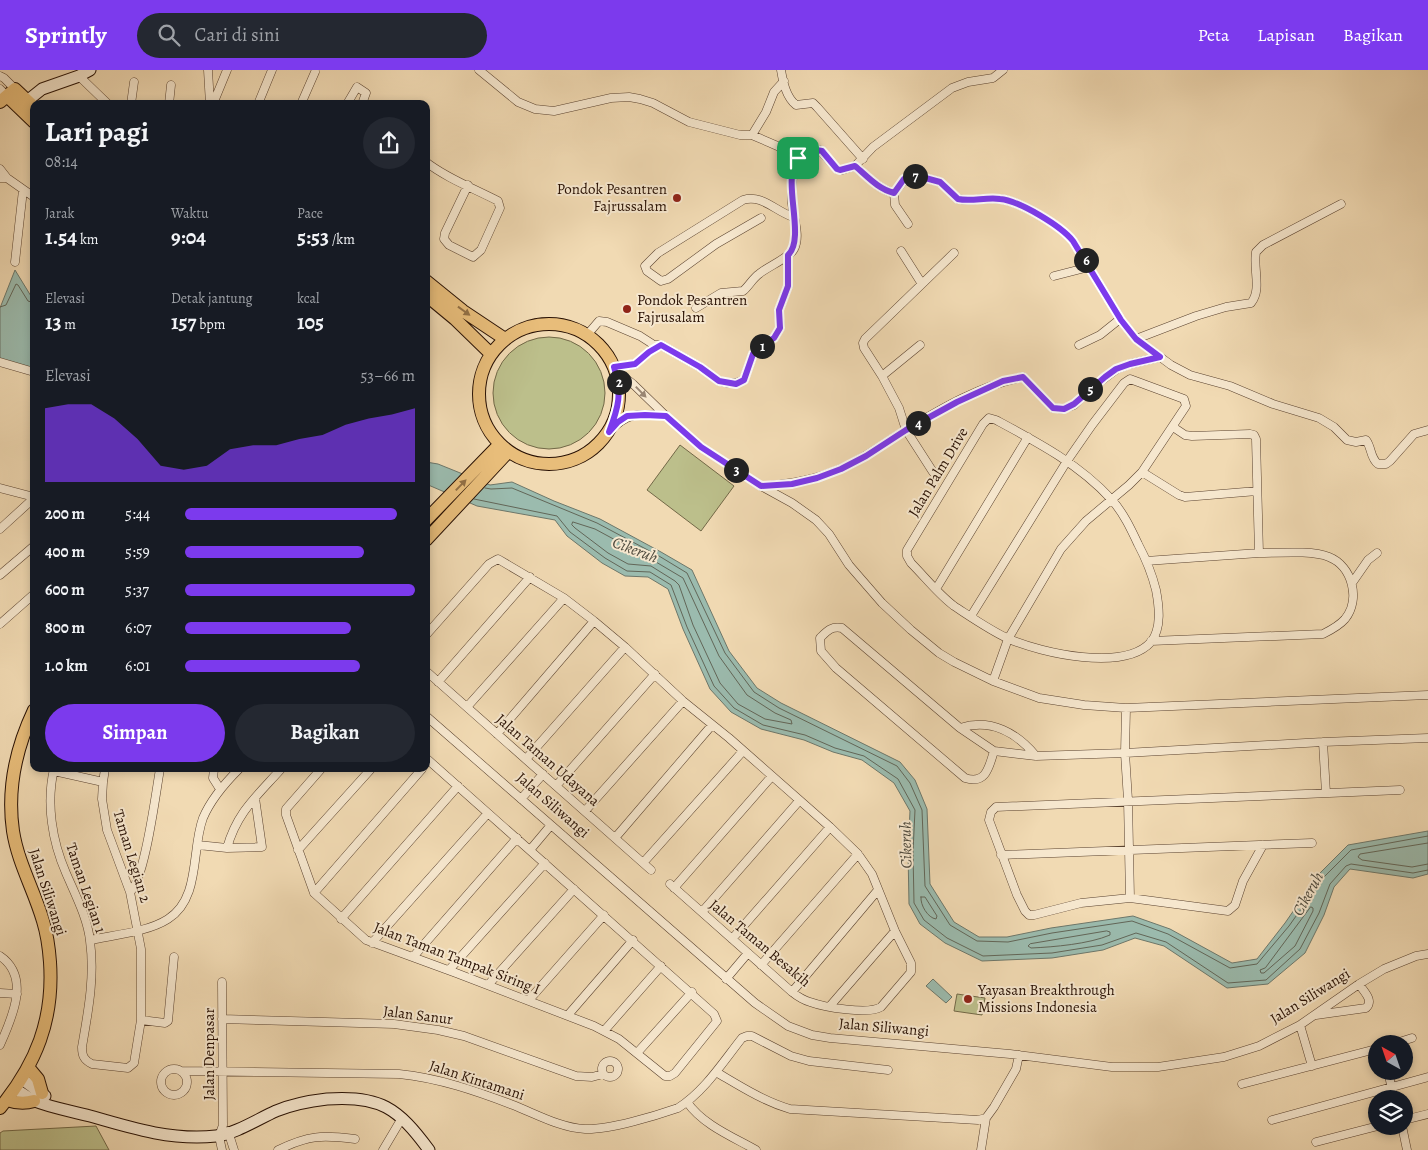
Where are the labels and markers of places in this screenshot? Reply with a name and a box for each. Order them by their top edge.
pin [777,137,819,179]
pin: 7 [902,164,928,188]
place label: Pondok Pesantren Fajrussalam [557,179,668,216]
marker: Pondok Pesantren Fajrussalam [671,192,683,204]
pin: 6 [1074,248,1098,272]
place label: Pondok Pesantren Fajrusalam [637,290,747,327]
marker: Pondok Pesantren Fajrusalam [621,303,633,315]
pin: 1 [750,334,774,358]
pin: 2 [606,370,632,394]
pin: 5 [1078,376,1102,402]
pin: 4 [906,410,930,436]
pin: 3 [724,458,748,482]
place label: Yayasan Breakthrough Missions Indonesia [977,980,1115,1017]
marker: Yayasan Breakthrough Missions Indonesia [962,993,974,1005]

